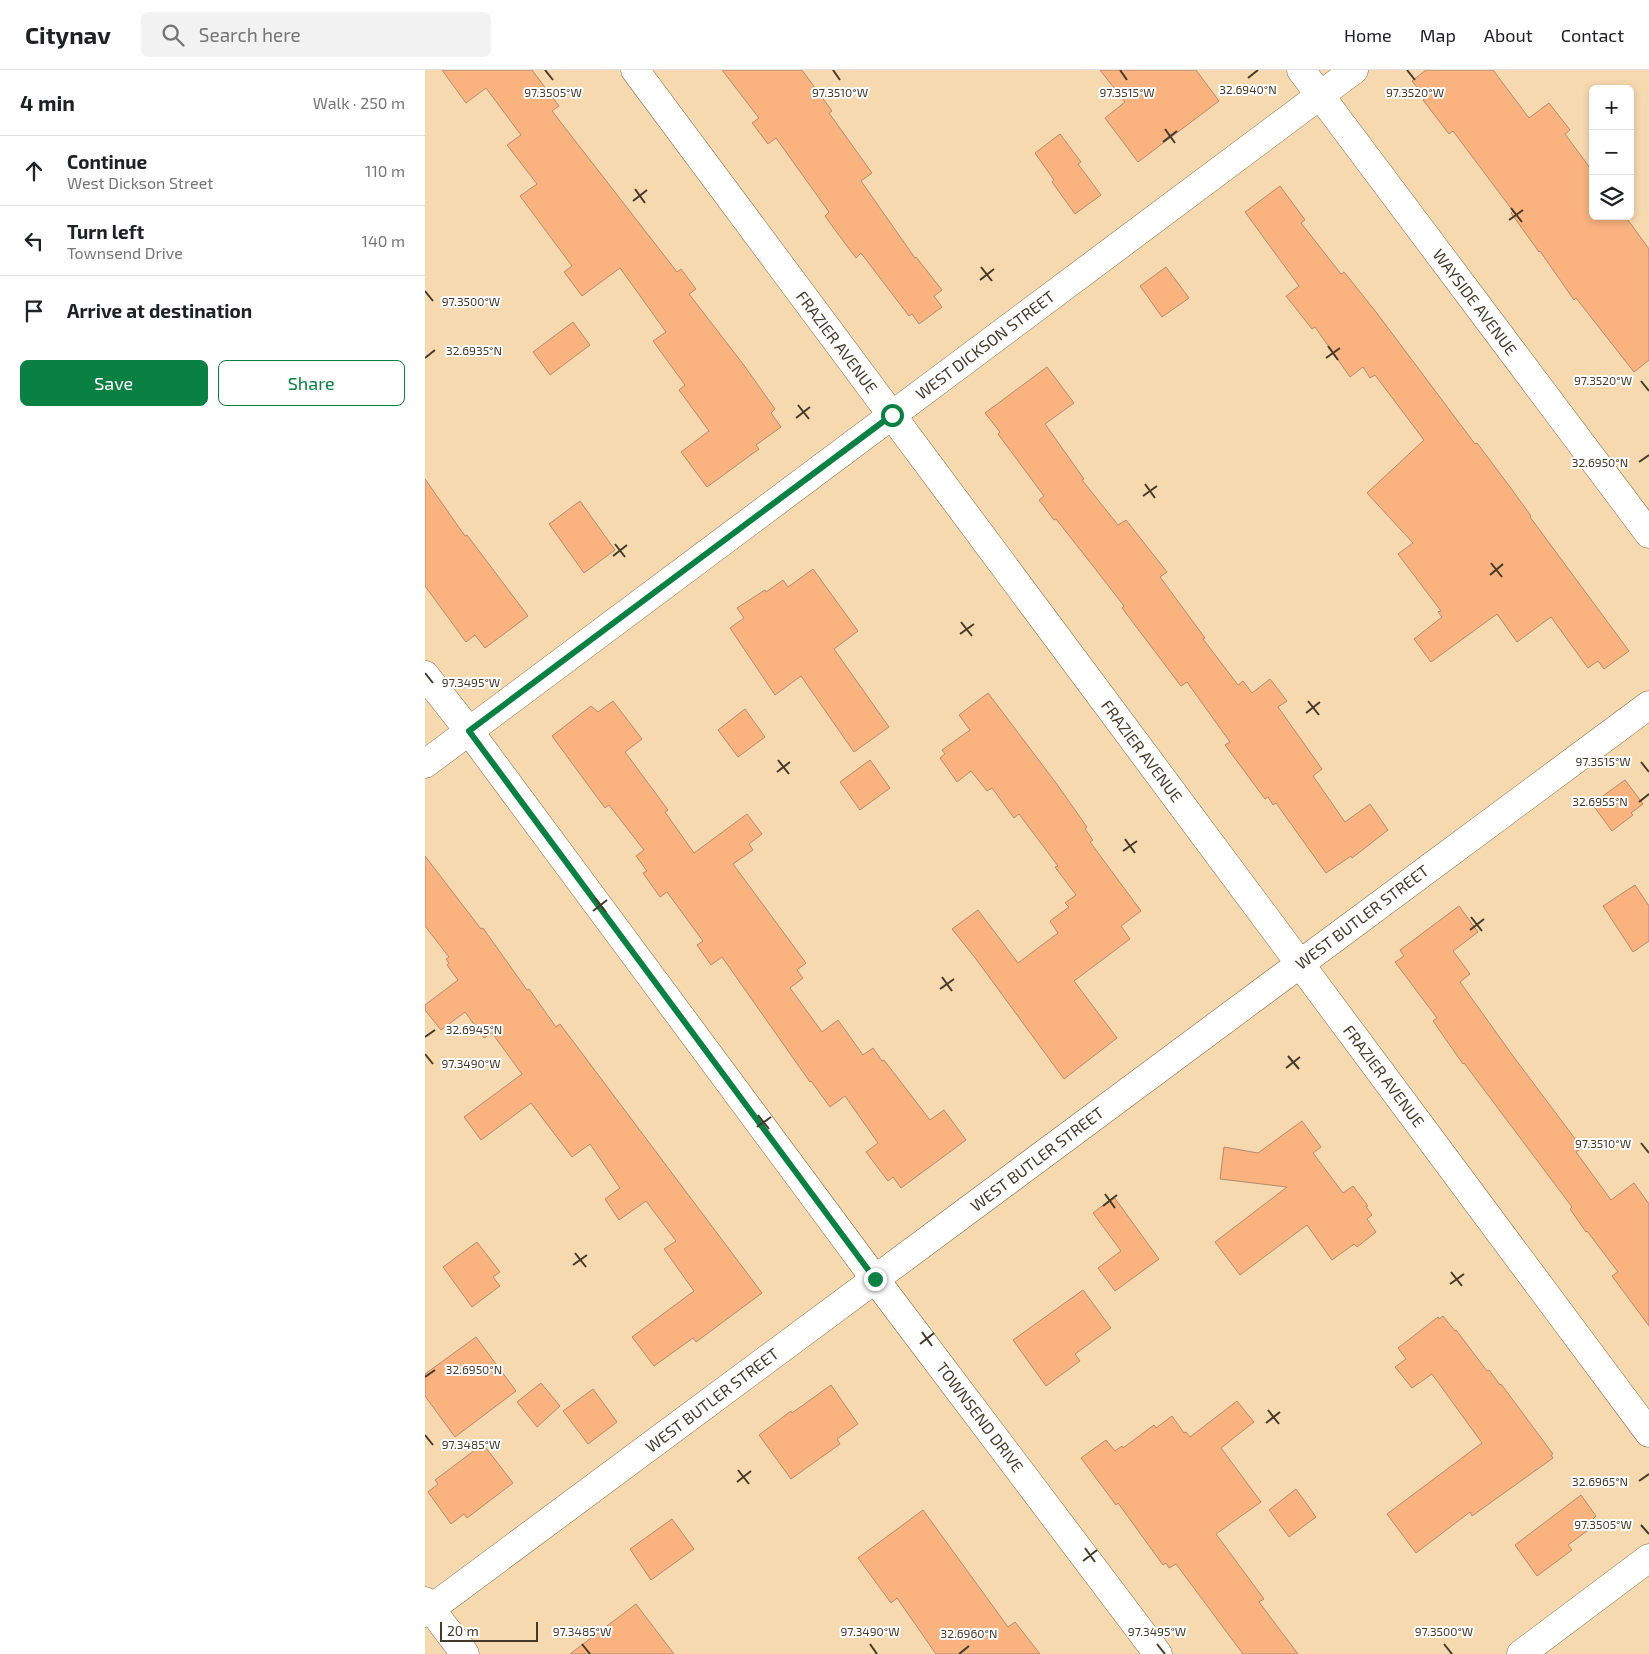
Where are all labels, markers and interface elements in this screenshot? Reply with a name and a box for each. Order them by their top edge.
search box [141,12,491,57]
text: Citynav [25,20,111,49]
icon: search [159,21,187,49]
text: Search here [199,23,301,46]
text: Home [1344,24,1392,46]
text: Map [1420,24,1456,46]
text: About [1484,24,1533,46]
text: Contact [1561,24,1624,46]
text: 32.6940°N [1219,82,1277,96]
text: 97.3505°W [524,85,582,99]
text: 97.3510°W [812,85,868,99]
text: 97.3515°W [1099,85,1155,99]
text: 97.3520°W [1386,85,1444,99]
map controls [1589,85,1634,220]
button: + [1589,85,1634,130]
text: 4 min [20,90,75,115]
text: Walk · 250 m [313,93,405,112]
button: − [1589,130,1634,175]
text: Continue [67,150,147,173]
icon: ahead [20,157,48,185]
text: 110 m [365,161,405,180]
text: West Dickson Street [67,173,213,192]
button: layers [1589,175,1634,220]
text: Turn left [67,220,144,243]
icon: left [20,227,48,255]
text: 140 m [362,231,405,250]
text: Townsend Drive [67,243,183,262]
street label: WAYSIDE AVENUE [1429,245,1521,359]
street label: WEST DICKSON STREET [912,286,1058,403]
street label: FRAZIER AVENUE [793,287,882,396]
text: 97.3500°W [442,294,500,308]
icon: arrive [20,297,48,325]
text: Arrive at destination [67,299,252,322]
text: 32.6935°N [446,343,502,357]
button: Save [20,360,208,406]
button: Share [218,360,405,406]
text: 97.3520°W [1574,373,1632,387]
route start [881,404,904,427]
text: 32.6950°N [1572,455,1628,469]
text: 97.3495°W [442,675,500,689]
street label: FRAZIER AVENUE [1098,696,1187,805]
text: 97.3515°W [1575,754,1631,768]
text: 32.6955°N [1572,794,1628,808]
street label: WEST BUTLER STREET [1291,860,1432,973]
street label: FRAZIER AVENUE [1340,1021,1429,1130]
text: 32.6945°N [446,1022,502,1036]
text: 97.3490°W [441,1056,501,1070]
street label: WEST BUTLER STREET [966,1102,1107,1215]
text: 97.3510°W [1575,1136,1631,1150]
route end [864,1268,887,1291]
street label: WEST BUTLER STREET [641,1343,782,1456]
street label: TOWNSEND DRIVE [933,1358,1028,1476]
text: 32.6950°N [446,1362,502,1376]
text: 97.3485°W [442,1437,500,1451]
text: 32.6965°N [1572,1474,1628,1488]
text: 97.3505°W [1574,1517,1632,1531]
scale bar [440,1619,537,1642]
text: 20 m [447,1622,479,1639]
text: 97.3485°W [553,1624,611,1638]
text: 97.3490°W [840,1624,900,1638]
text: 97.3495°W [1128,1624,1186,1638]
text: 97.3500°W [1415,1624,1473,1638]
text: 32.6960°N [941,1626,997,1640]

